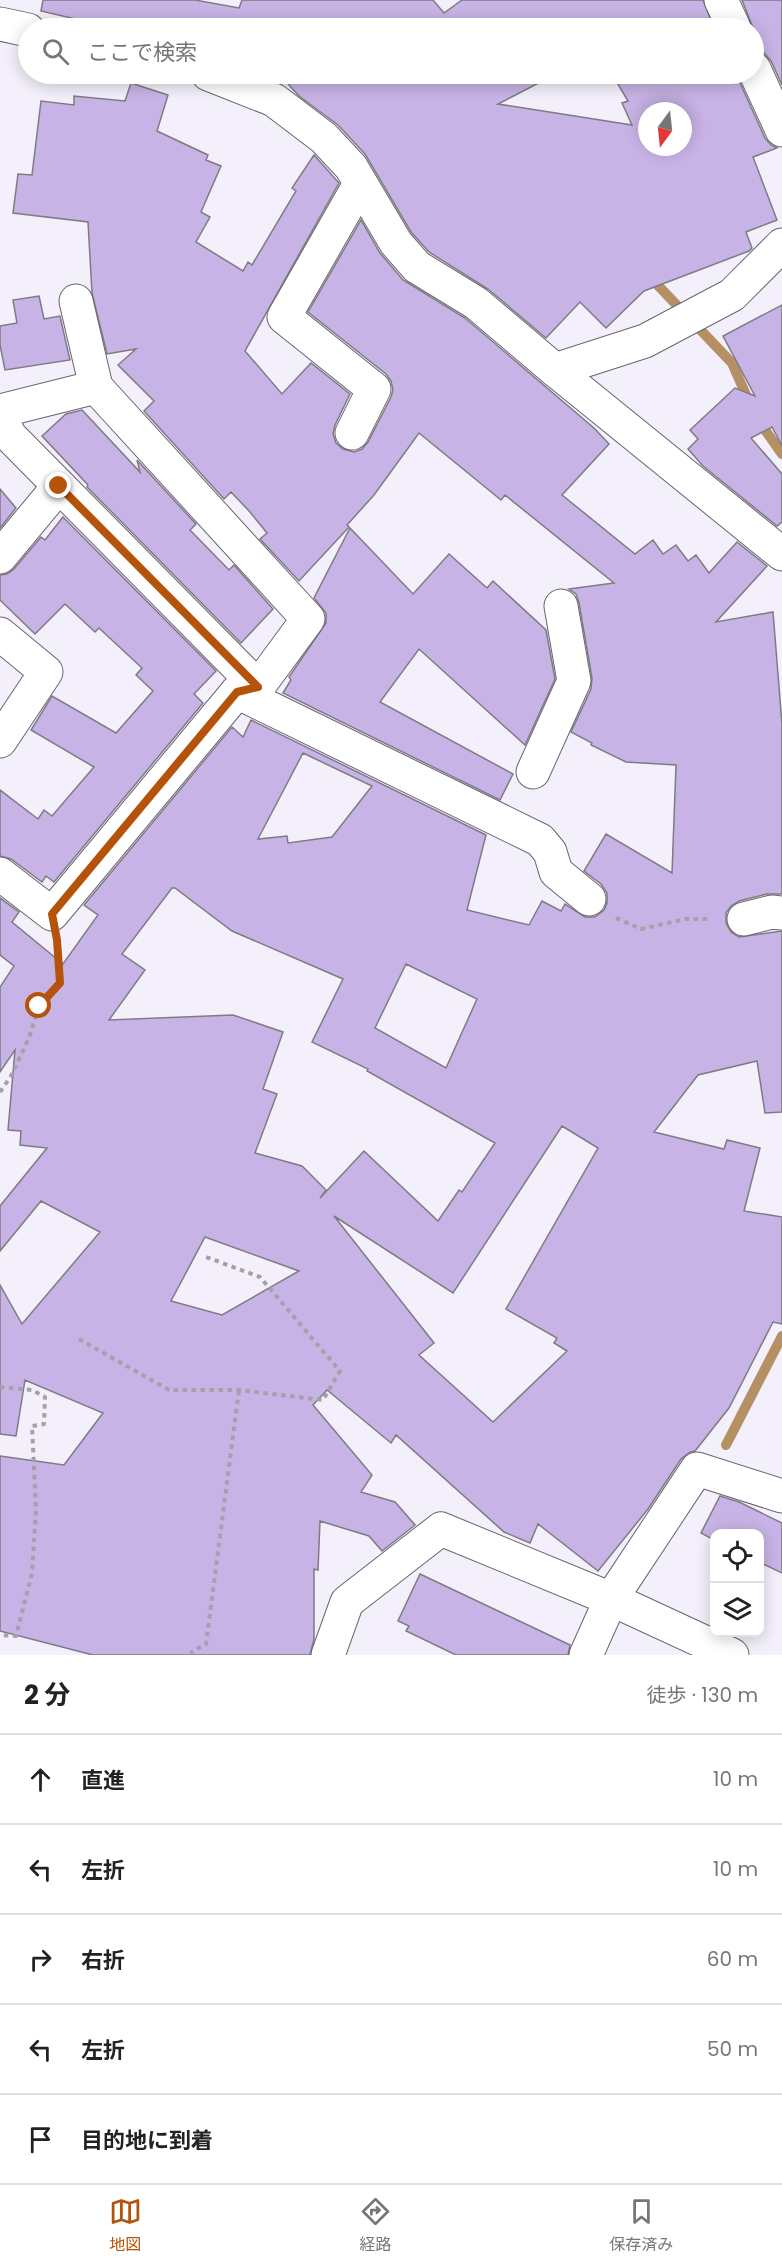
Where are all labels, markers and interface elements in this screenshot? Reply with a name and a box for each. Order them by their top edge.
search box [18,18,764,84]
icon: search [39,35,72,68]
text: ここで検索 [87,37,197,68]
north arrow [638,102,692,156]
route end [45,472,71,498]
route start [25,992,51,1018]
map controls [710,1529,764,1637]
button: locate [710,1529,764,1583]
button: layers [710,1583,764,1637]
text: 2 分 [24,1677,70,1713]
text: 徒歩 · 130 m [646,1681,758,1709]
icon: ahead [24,1763,57,1796]
text: 直進 [81,1765,125,1796]
text: 10 m [713,1765,758,1793]
icon: left [24,1853,57,1886]
text: 左折 [81,1855,125,1886]
text: 10 m [713,1855,758,1883]
icon: right [24,1943,57,1976]
text: 右折 [81,1945,125,1976]
text: 60 m [707,1945,758,1973]
icon: left [24,2033,57,2066]
text: 左折 [81,2035,125,2066]
text: 50 m [707,2035,758,2063]
icon: arrive [24,2123,57,2156]
text: 目的地に到着 [81,2125,213,2156]
tab: 地図 [109,2195,142,2257]
tab: 経路 [359,2195,392,2257]
tab: 保存済み [609,2195,673,2257]

